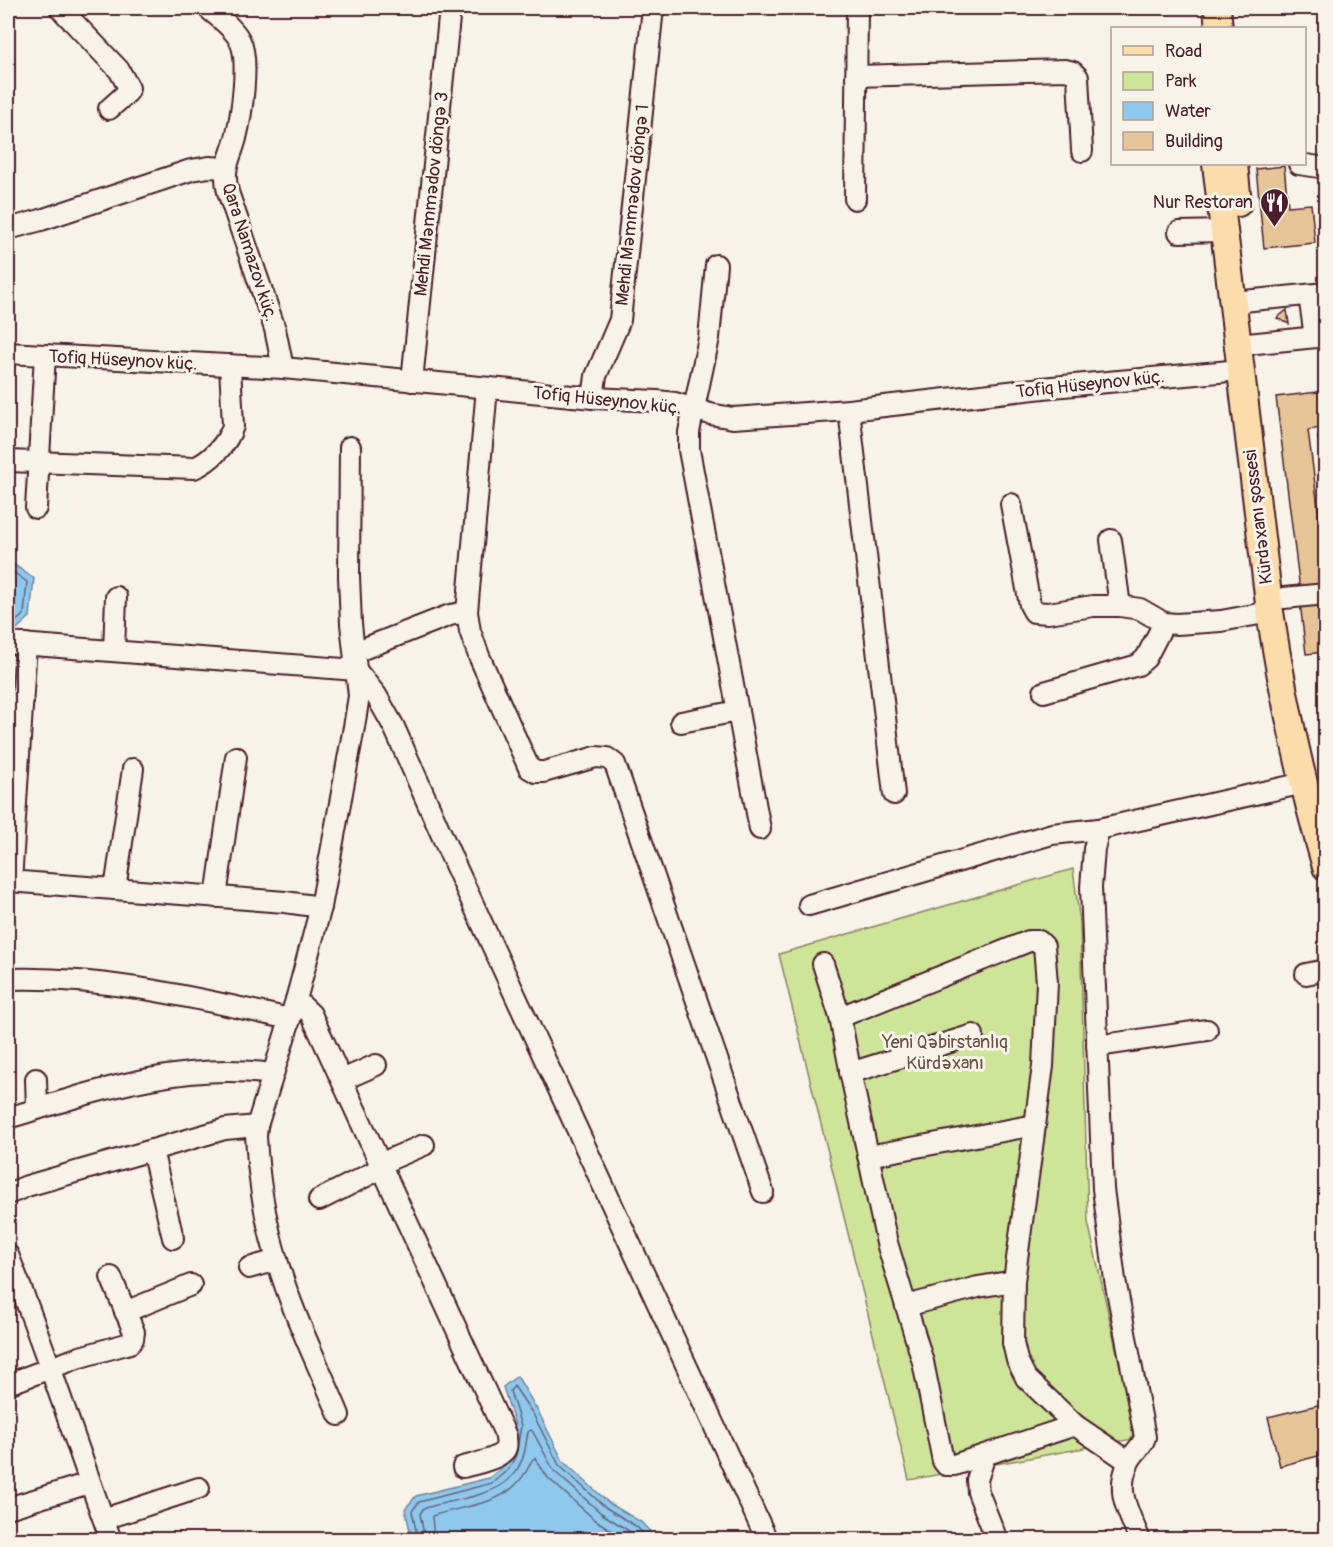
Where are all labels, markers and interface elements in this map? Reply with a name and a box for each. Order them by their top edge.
legend [1111,27,1306,165]
text: Road [1165,40,1202,63]
text: Park [1165,70,1197,93]
street label: Mehdi Məmmədov döngə 3 [409,91,454,297]
text: Water [1165,100,1211,123]
street label: Mehdi Məmmədov döngə 1 [610,103,655,307]
text: Building [1165,130,1223,153]
street label: Qara Namazov küç. [216,180,283,324]
restaurant icon: Nur Restoran [1258,186,1290,228]
place label: Nur Restoran [1153,191,1253,214]
street label: Tofiq Hüseynov küç. [48,345,198,376]
street label: Tofiq Hüseynov küç. [1015,365,1166,404]
street label: Tofiq Hüseynov küç. [531,381,682,420]
street label: Kürdəxanı şossesi [1239,448,1278,586]
park label: Yeni Qəbirstanlıq Kürdəxanı [881,1031,1008,1075]

